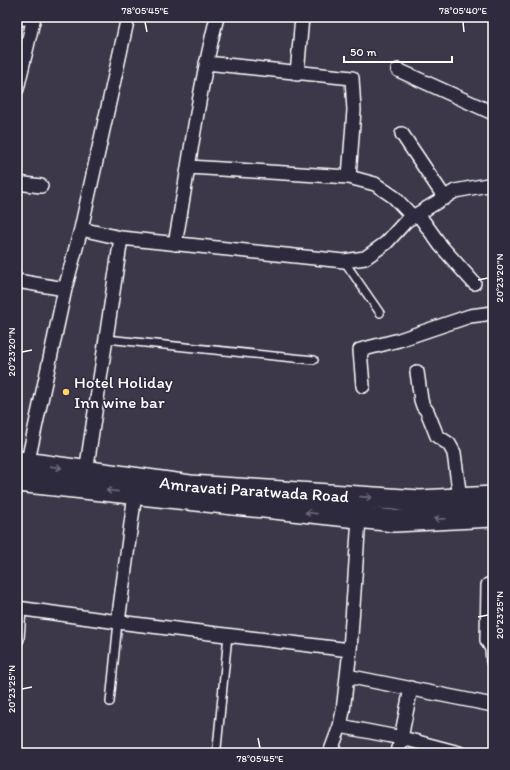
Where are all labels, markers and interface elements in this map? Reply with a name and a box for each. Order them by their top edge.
text: 78°05'45"E [121,4,169,17]
text: 78°05'40"E [439,4,487,17]
scale bar [344,38,452,64]
text: 50 m [350,45,376,59]
text: 20°23'20"N [493,253,506,302]
text: 20°23'20"N [5,327,18,376]
place label: Hotel Holiday Inn wine bar [74,372,173,412]
marker: Hotel Holiday Inn wine bar [61,387,71,397]
one-way arrow [49,463,62,471]
street label: Amravati Paratwada Road [158,472,350,506]
one-way arrow [106,487,119,495]
one-way arrow [359,494,372,501]
one-way arrow [305,509,318,517]
one-way arrow [434,516,447,523]
text: 20°23'25"N [493,591,506,639]
text: 20°23'25"N [5,665,18,713]
text: 78°05'45"E [236,752,284,765]

